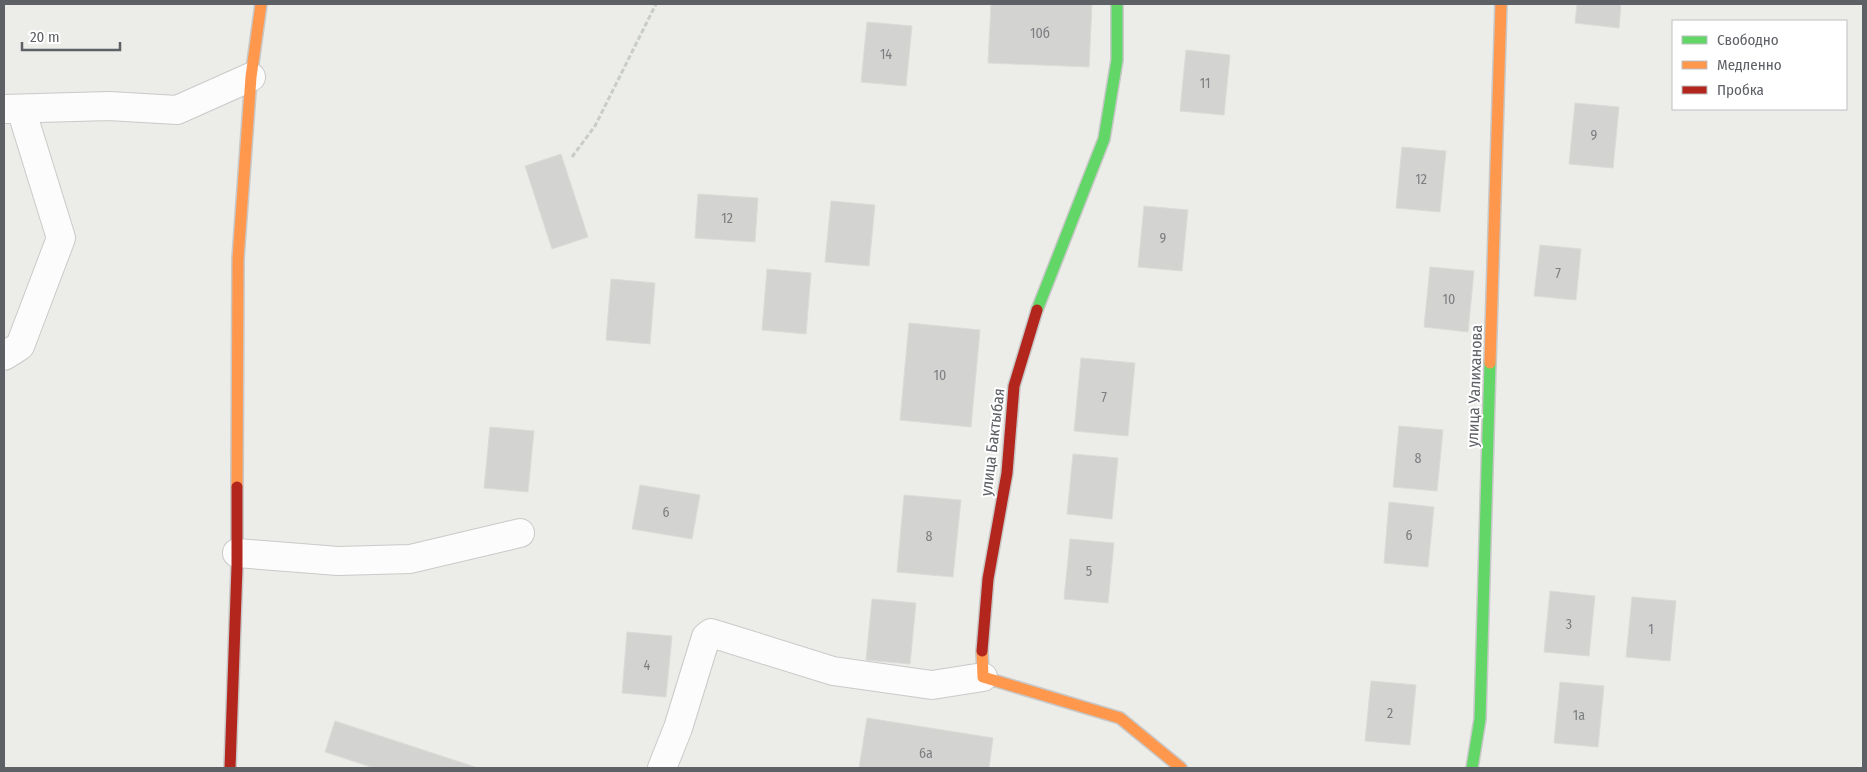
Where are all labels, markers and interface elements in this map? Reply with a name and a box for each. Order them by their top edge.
scale bar [22,20,120,52]
legend [1672,20,1847,110]
house number: 10б [1030,25,1050,42]
text: 20 m [30,28,60,46]
text: Свободно [1717,31,1779,49]
house number: 14 [880,46,892,63]
text: Медленно [1717,56,1782,74]
house number: 11 [1200,75,1210,92]
text: Пробка [1717,81,1764,99]
house number: 9 [1591,127,1598,144]
house number: 12 [1415,171,1427,188]
house number: 12 [721,210,733,227]
house number: 9 [1160,230,1167,247]
house number: 7 [1555,265,1561,282]
house number: 10 [1443,291,1455,308]
street label: улица Уалиханова [1463,324,1486,448]
house number: 10 [934,367,946,384]
street label: улица Бактыбая [976,387,1009,497]
house number: 7 [1101,389,1107,406]
house number: 8 [1415,450,1422,467]
house number: 6 [663,504,670,521]
house number: 6 [1406,527,1413,544]
house number: 8 [926,528,933,545]
house number: 5 [1086,563,1092,580]
house number: 3 [1566,616,1572,633]
house number: 1 [1648,621,1654,638]
house number: 4 [644,657,651,674]
house number: 2 [1387,705,1393,722]
house number: 1а [1573,707,1585,724]
house number: 6а [919,745,933,762]

